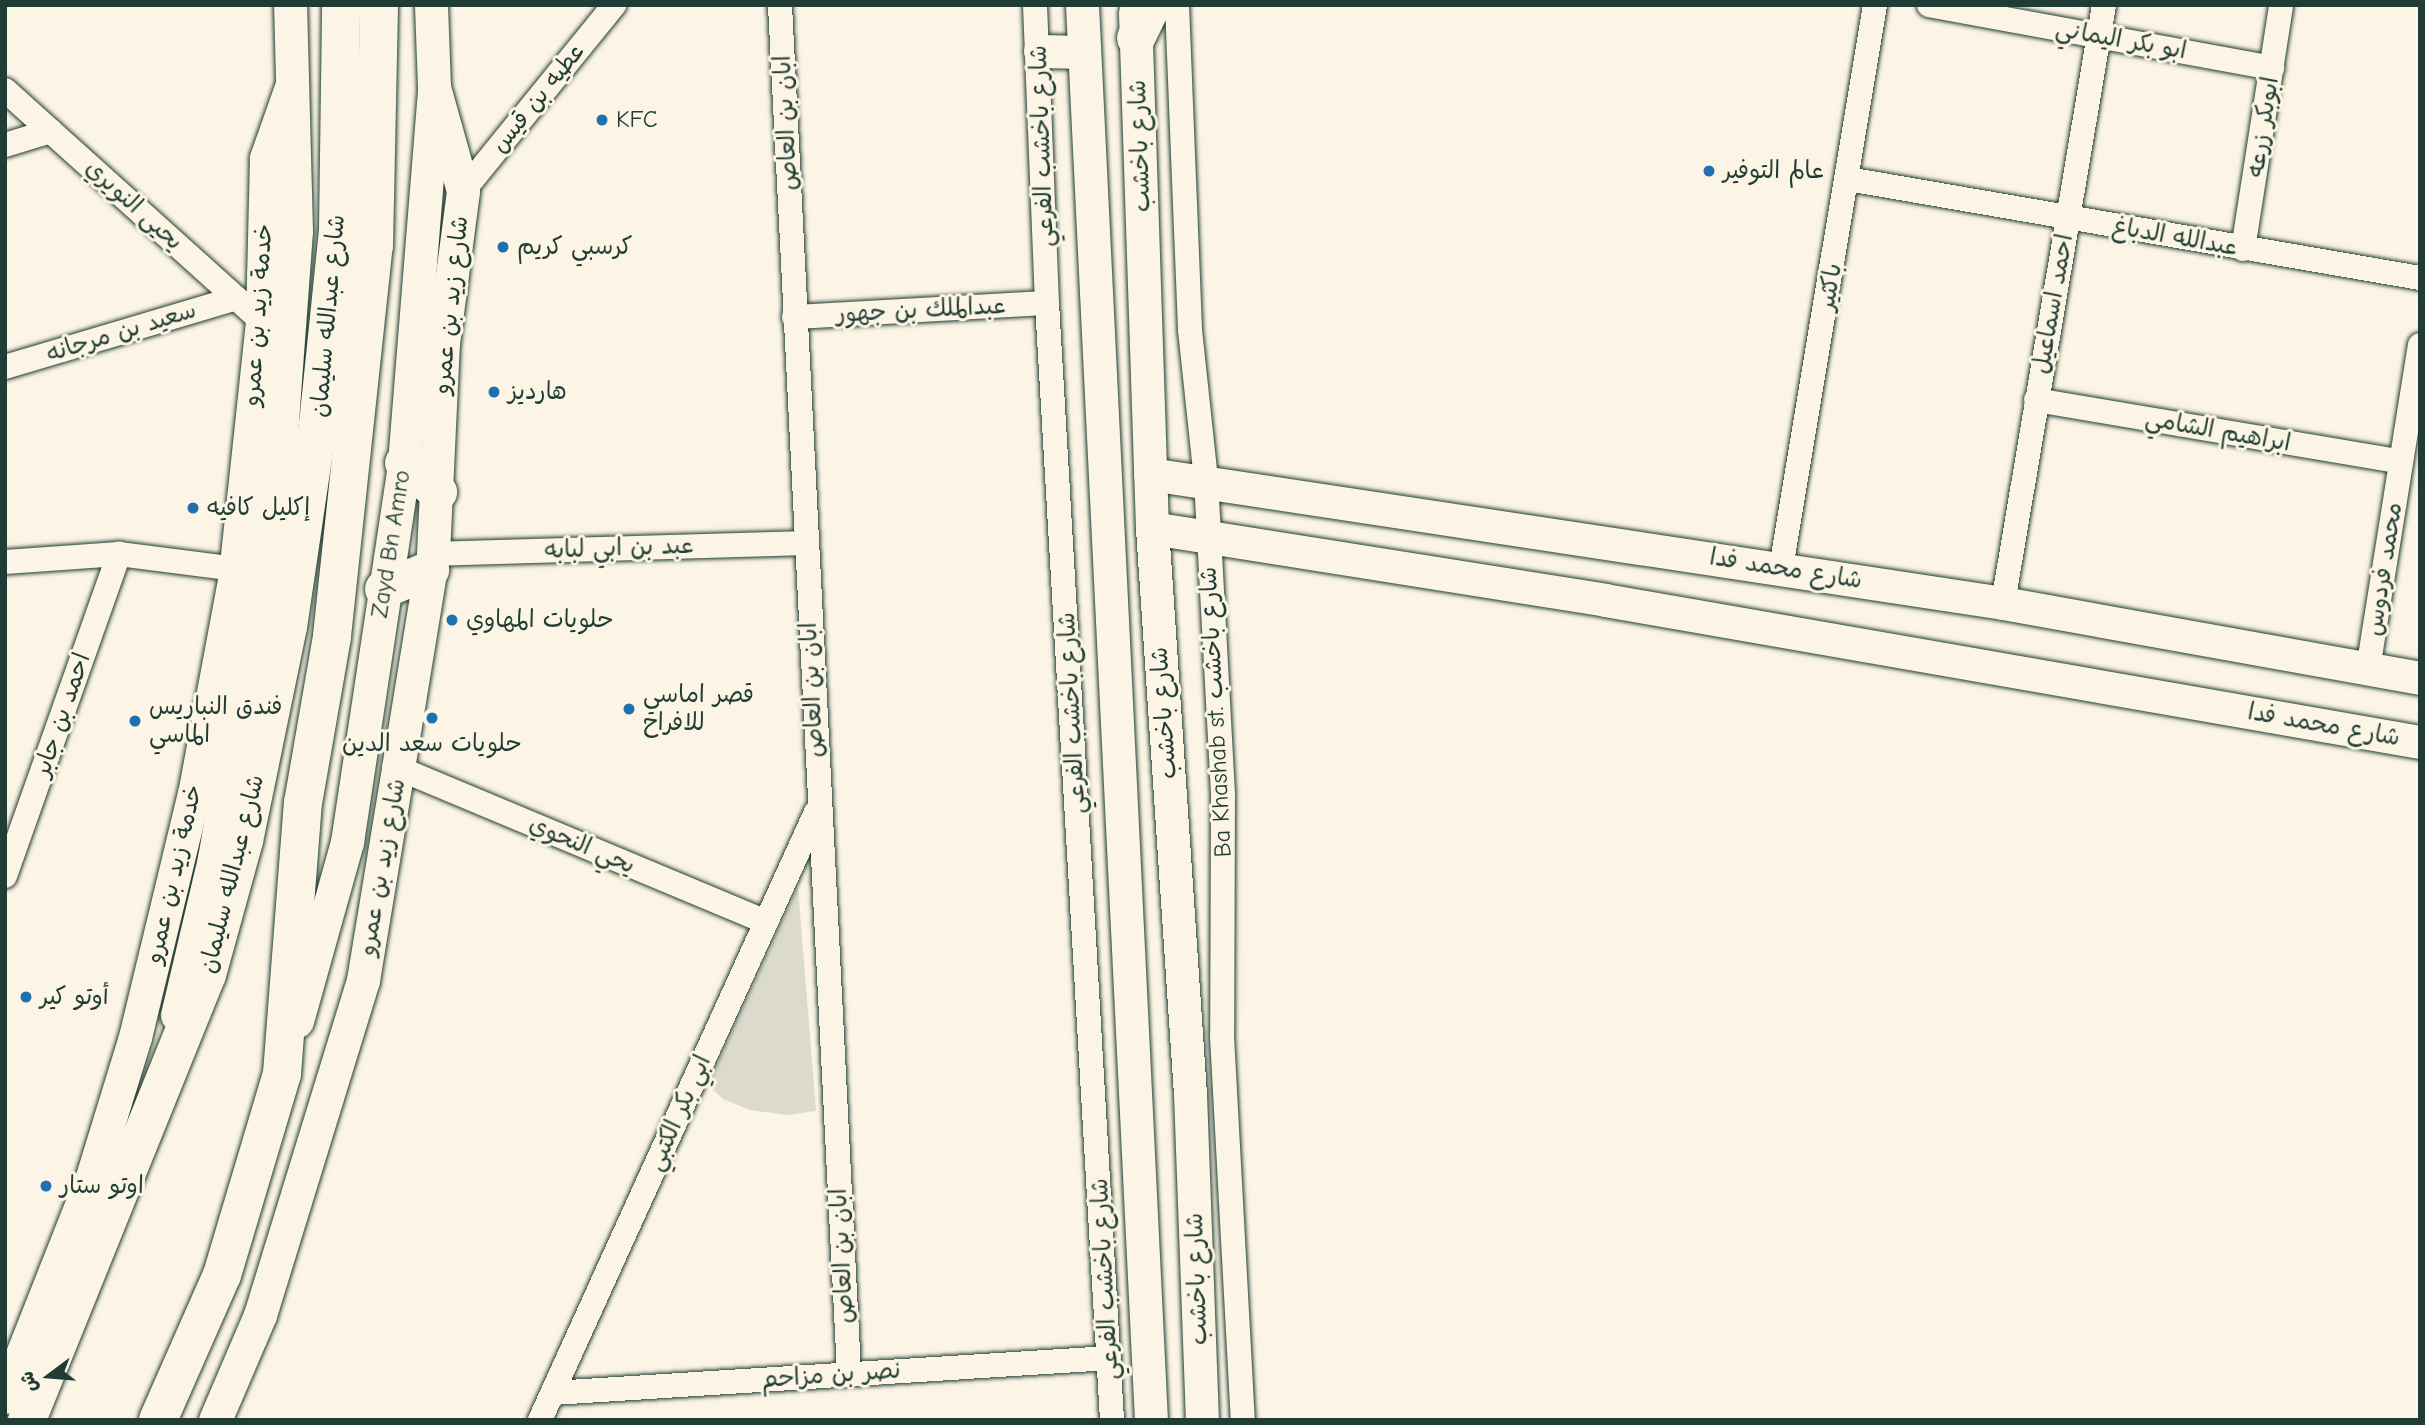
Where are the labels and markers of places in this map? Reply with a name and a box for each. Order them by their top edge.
place label: KFC [616,106,657,134]
marker: KFC [594,112,610,128]
place label: عالم التوفير [1723,157,1824,185]
marker: عالم التوفير [1701,163,1717,179]
place label: كرسبي كريم [517,233,632,261]
marker: كرسبي كريم [495,239,511,255]
place label: هارديز [508,378,567,406]
marker: هارديز [486,384,502,400]
place label: إكليل كافيه [207,494,310,522]
marker: إكليل كافيه [185,500,201,516]
place label: حلويات المهاوي [466,606,614,634]
marker: حلويات المهاوي [444,612,460,628]
place label: قصر اماسي للافراح [643,681,754,737]
place label: فندق النباريس الماسي [149,693,283,749]
marker: قصر اماسي للافراح [621,701,637,717]
marker: حلويات سعد الدين [424,710,440,726]
marker: فندق النباريس الماسي [127,713,143,729]
place label: حلويات سعد الدين [342,730,522,758]
place label: أوتو كير [40,983,109,1011]
marker: أوتو كير [18,989,34,1005]
place label: اوتو ستار [60,1172,144,1200]
marker: اوتو ستار [38,1178,54,1194]

